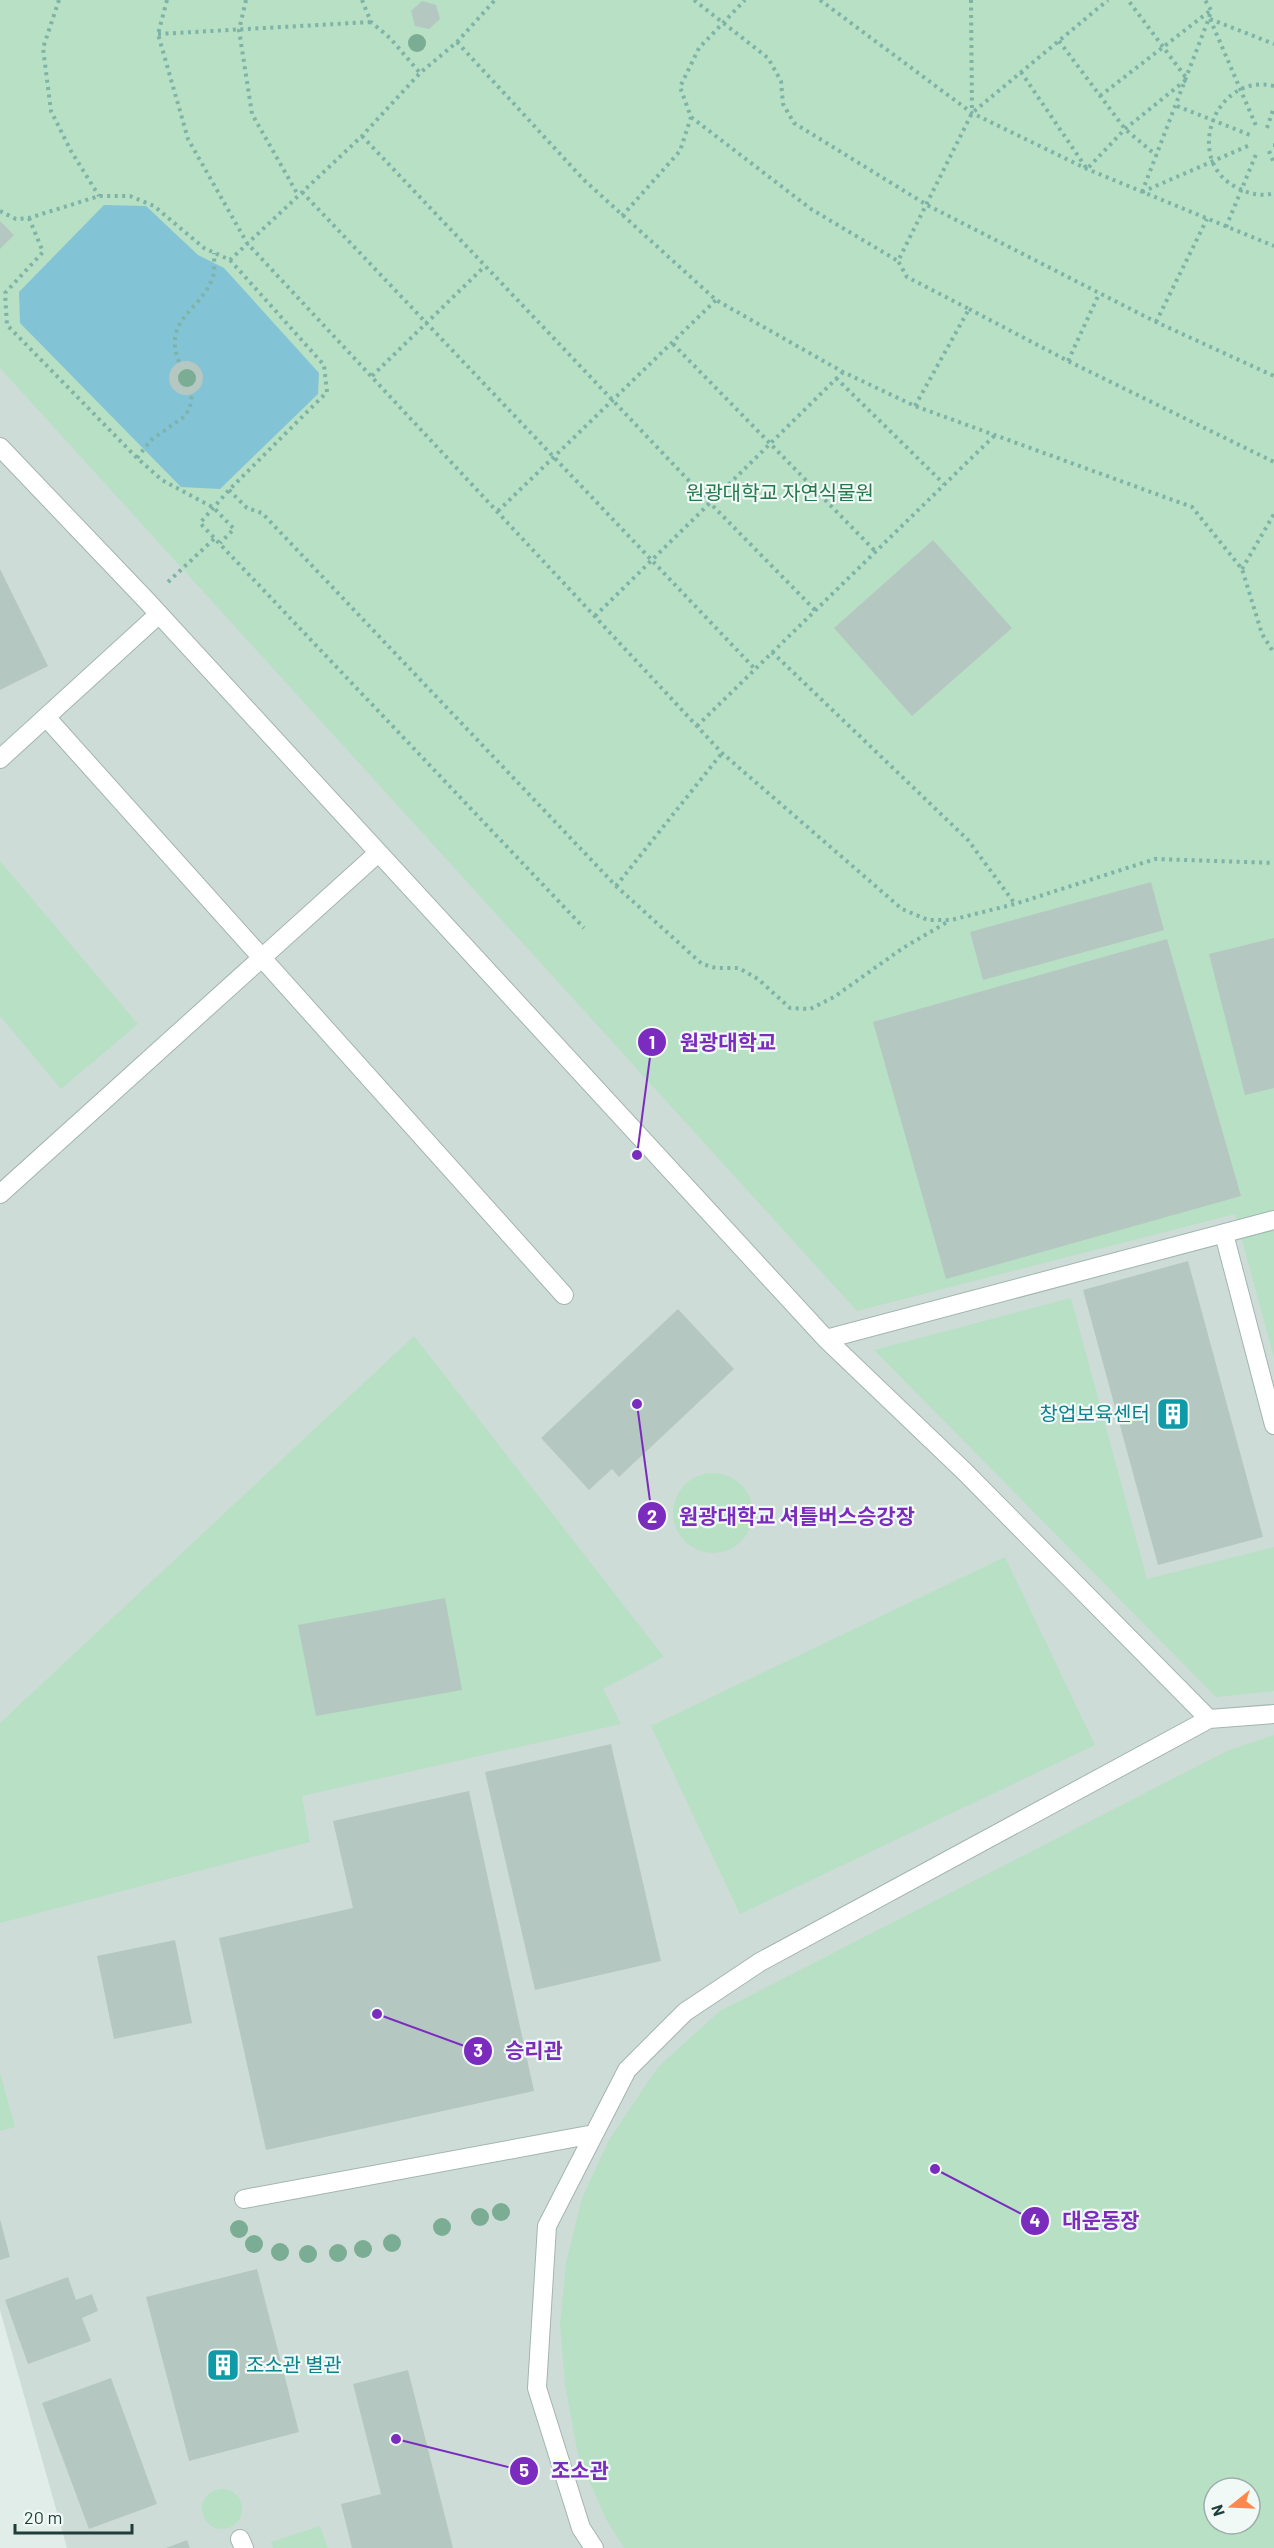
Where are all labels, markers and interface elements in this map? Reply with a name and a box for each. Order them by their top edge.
park label: 원광대학교 자연식물원 [686,480,874,504]
callout: 원광대학교 [637,1023,788,1062]
text: 원광대학교 [680,1029,776,1054]
text: 1 [649,1031,655,1053]
building icon: 창업보육센터 [1155,1396,1191,1432]
place label: 창업보육센터 [1040,1401,1150,1425]
callout: 원광대학교 셔틀버스승강장 [637,1497,927,1536]
text: 원광대학교 셔틀버스승강장 [679,1503,915,1528]
text: 2 [647,1505,657,1527]
callout: 승리관 [463,2032,575,2071]
text: 승리관 [505,2037,563,2062]
text: 3 [473,2039,483,2061]
callout: 대운동장 [1020,2201,1151,2240]
text: 대운동장 [1062,2207,1140,2232]
text: 4 [1030,2209,1041,2231]
building icon: 조소관 별관 [205,2347,241,2383]
place label: 조소관 별관 [246,2352,342,2376]
callout: 조소관 [509,2451,621,2490]
text: 조소관 [551,2457,609,2482]
text: 5 [519,2459,529,2481]
north arrow [1202,2476,1262,2536]
scale bar [15,2497,132,2535]
text: N [1207,2503,1228,2519]
text: 20 m [24,2506,62,2528]

